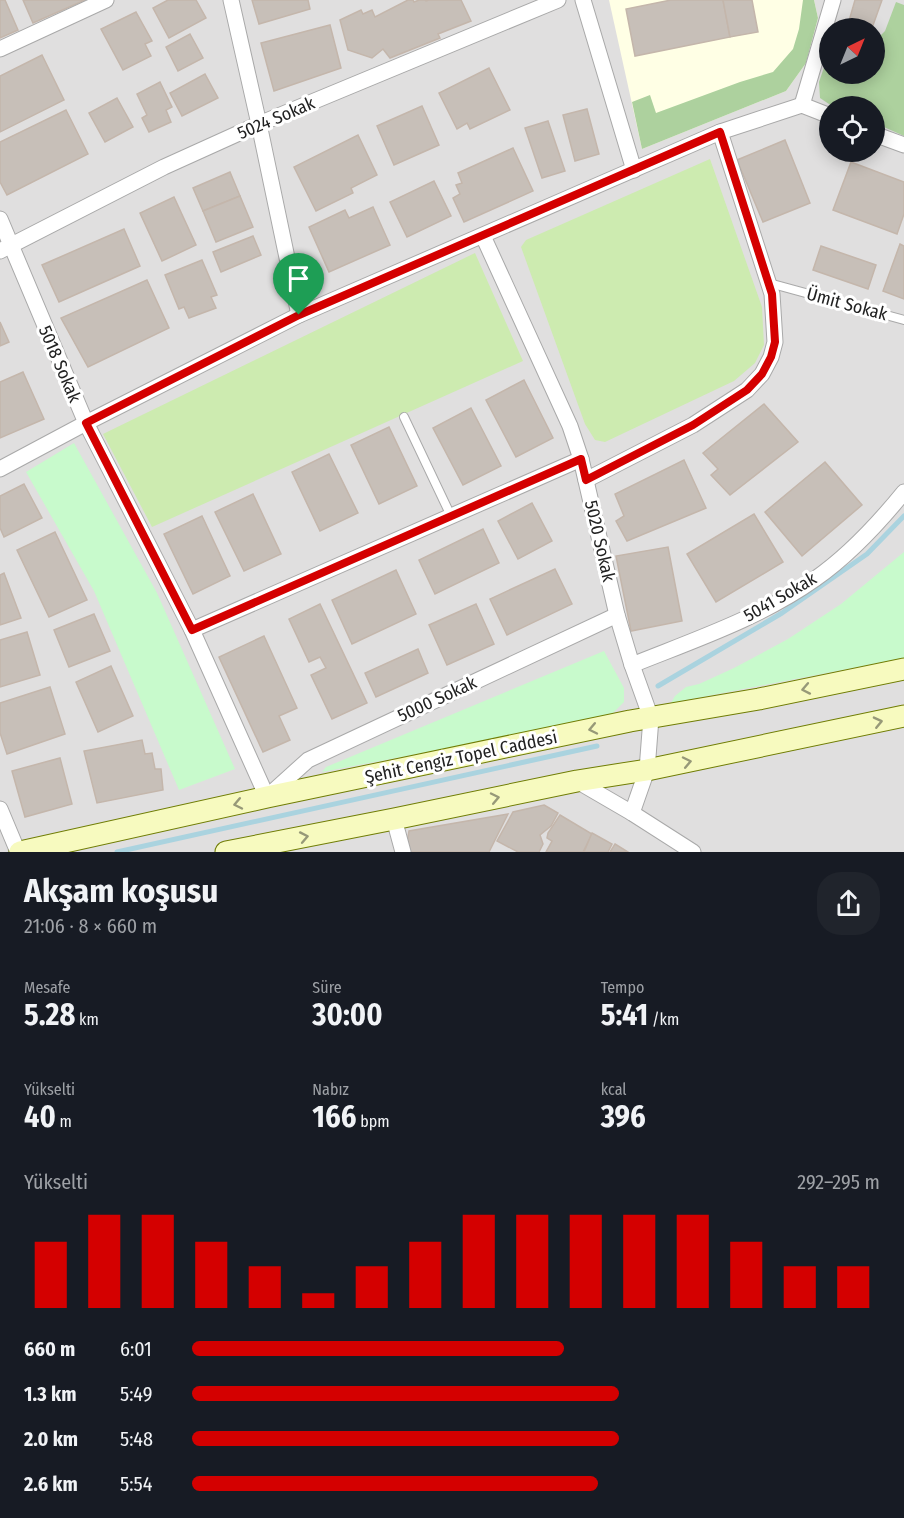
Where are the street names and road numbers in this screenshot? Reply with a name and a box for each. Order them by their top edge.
street label: 5024 Sokak [234,92,318,144]
street label: Ümit Sokak [804,283,890,325]
street label: 5018 Sokak [34,322,86,406]
street label: 5020 Sokak [580,498,620,584]
street label: 5041 Sokak [740,567,821,627]
street label: 5000 Sokak [394,671,480,727]
street label: Şehit Cengiz Topel Caddesi [363,726,559,788]

